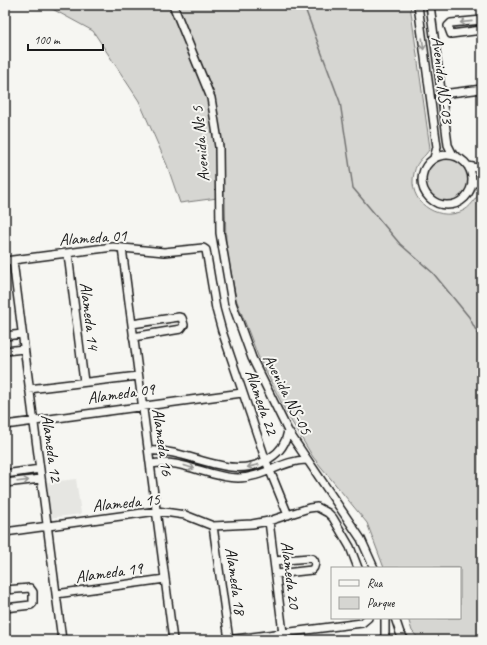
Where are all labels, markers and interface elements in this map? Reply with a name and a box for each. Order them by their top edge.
one-way arrow [460,18,473,25]
scale bar [28,26,103,52]
text: 100 m [34,32,61,48]
street label: Avenida NS-03 [427,35,458,126]
one-way arrow [419,37,427,50]
street label: Avenida Ns 5 [187,104,214,183]
street label: Alameda 01 [58,225,129,250]
street label: Alameda 14 [75,281,104,353]
street label: Avenida NS-05 [258,350,317,439]
street label: Alameda 22 [241,367,283,439]
street label: Alameda 09 [86,378,157,409]
street label: Alameda 16 [147,407,178,478]
street label: Alameda 12 [36,413,67,484]
one-way arrow [247,462,260,470]
one-way arrow [182,464,195,471]
one-way arrow [16,477,29,485]
street label: Alameda 15 [91,488,162,516]
street label: Alameda 20 [276,540,305,611]
street label: Alameda 18 [220,546,251,618]
street label: Alameda 19 [74,557,145,588]
legend [331,567,461,619]
text: Rua [367,575,384,591]
text: Parque [367,595,396,611]

